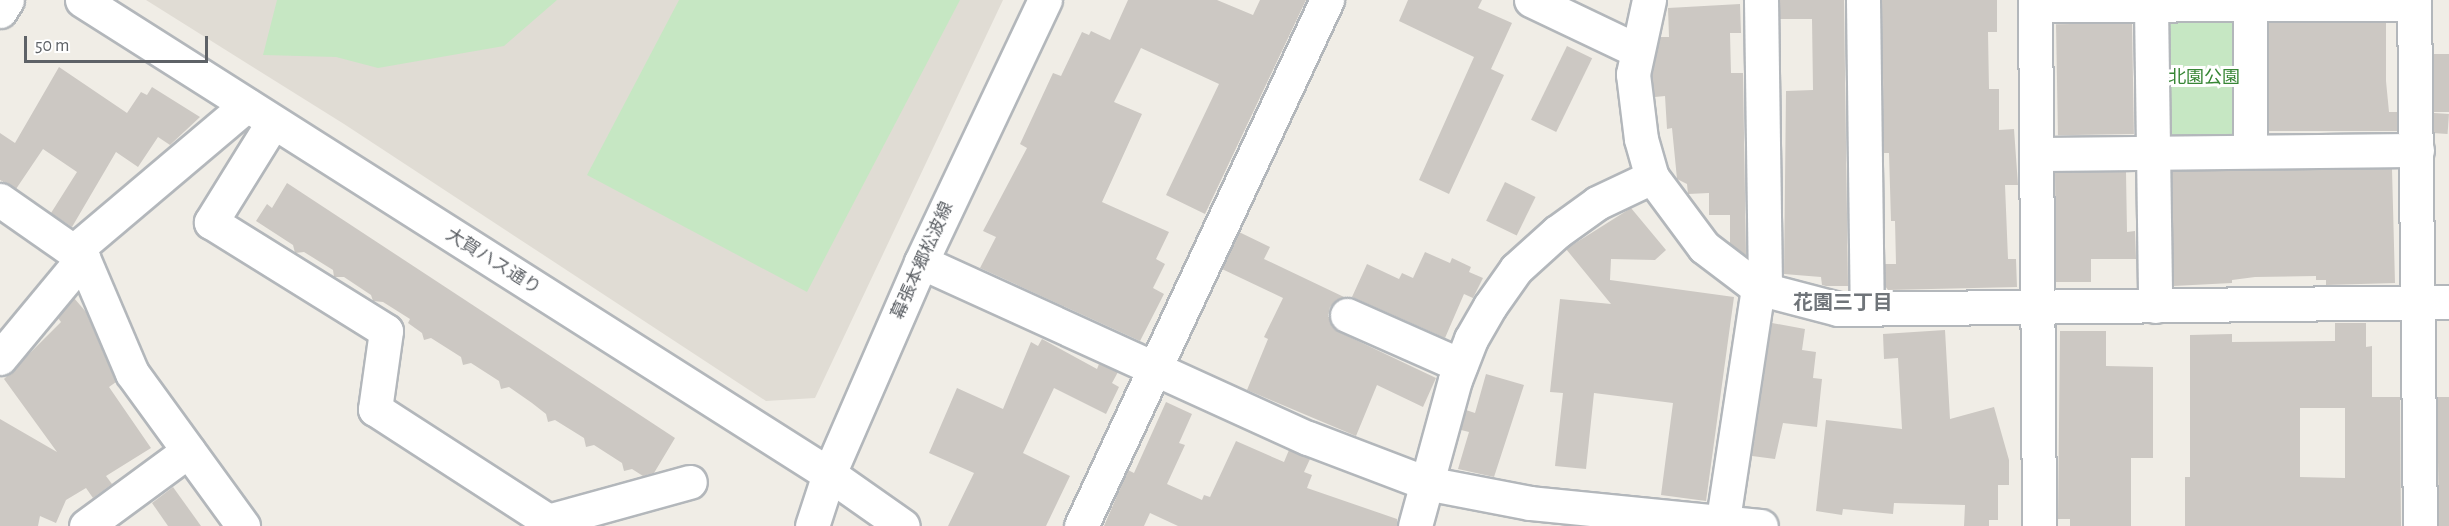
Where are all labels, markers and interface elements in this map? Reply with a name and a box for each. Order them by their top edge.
scale bar [27,24,212,62]
text: 50 m [35,37,69,55]
park label: 北園公園 [2168,67,2240,89]
street label: 幕張本郷松波線 [888,199,958,323]
street label: 大賀ハス通り [441,224,545,300]
district label: 花園三丁目 [1793,291,1893,315]

